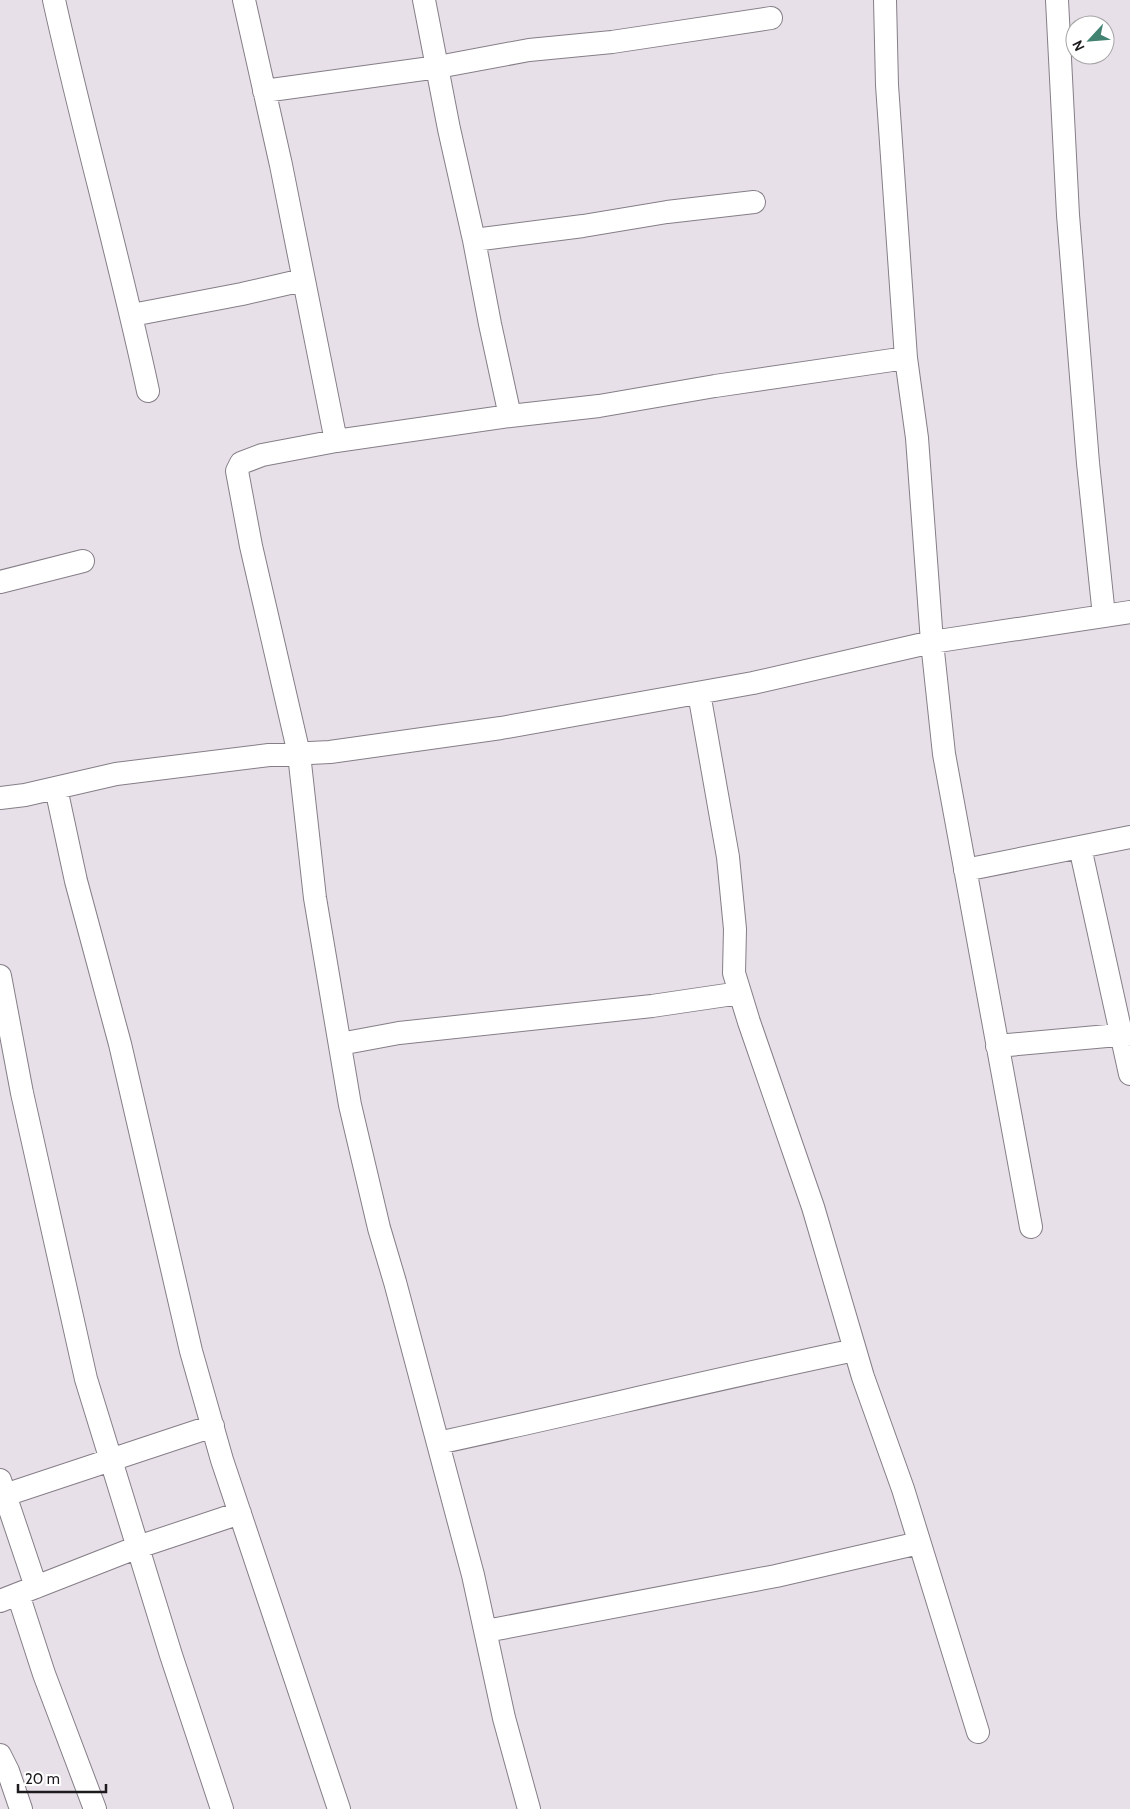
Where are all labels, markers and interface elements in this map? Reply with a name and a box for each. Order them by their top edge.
north arrow [1065,15,1115,65]
text: N [1068,37,1089,54]
scale bar [18,1762,105,1794]
text: 20 m [25,1770,60,1788]

